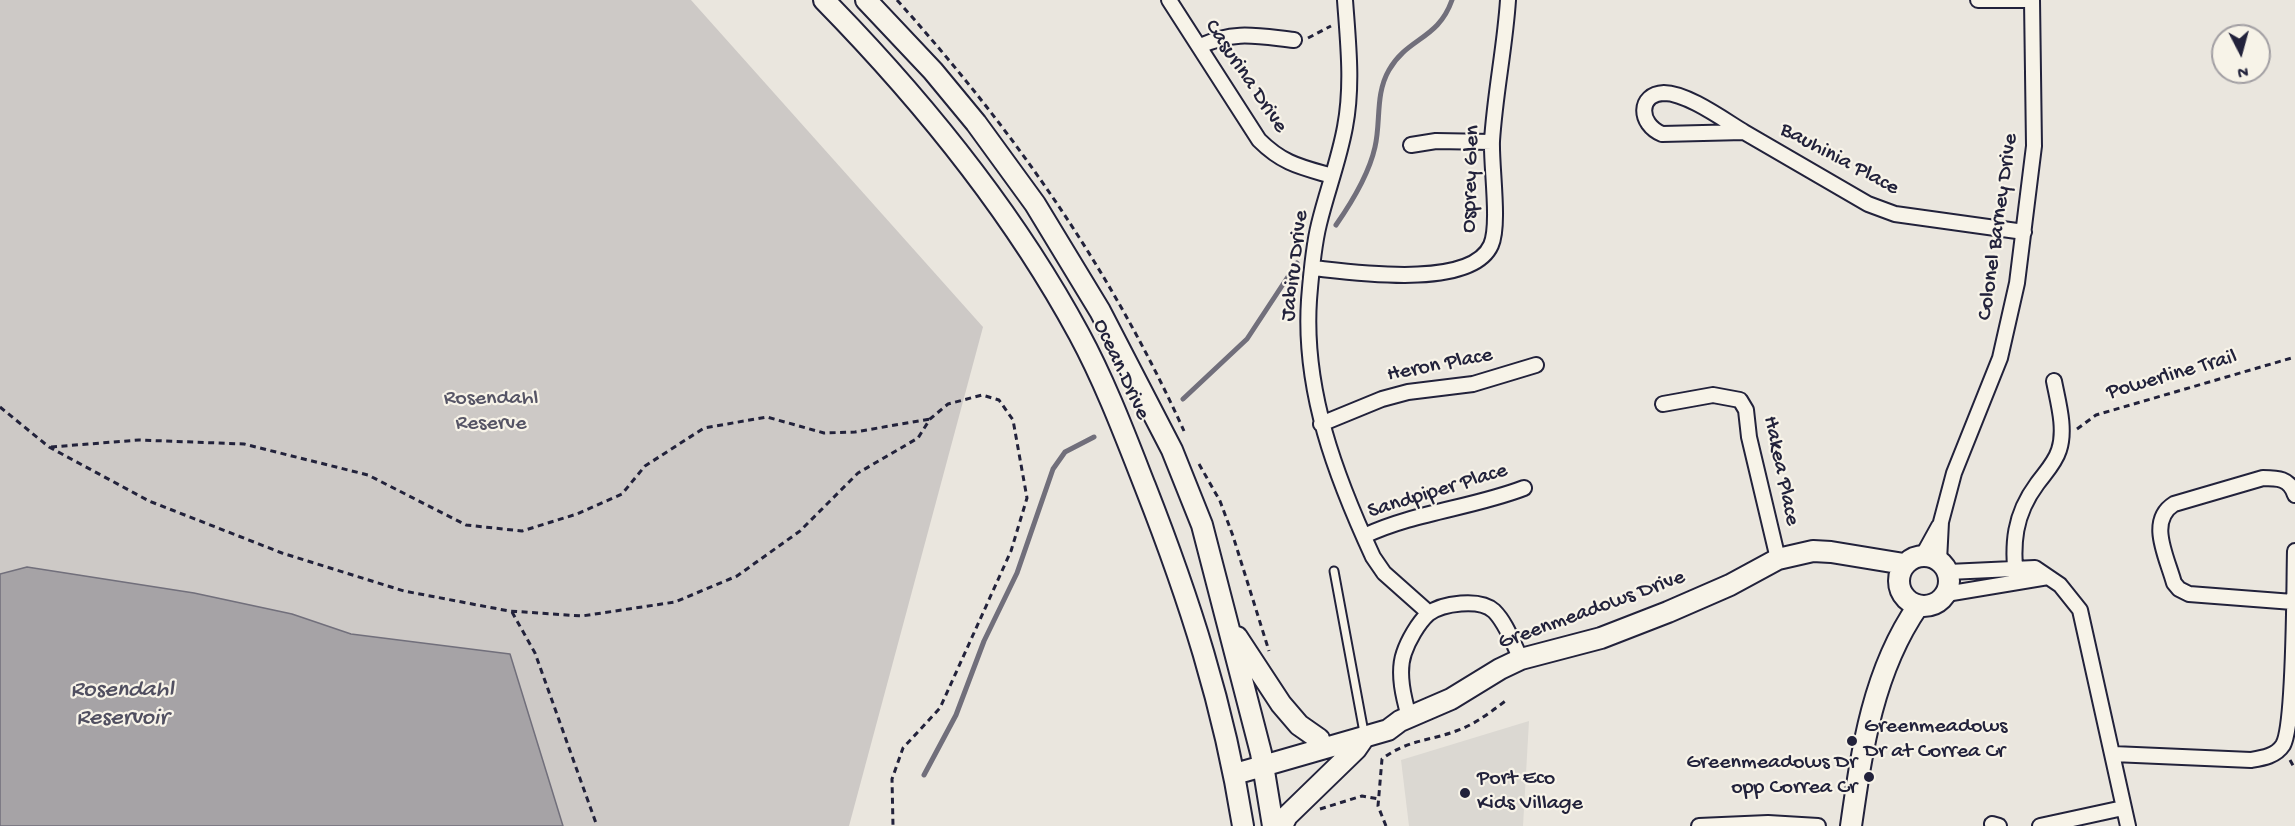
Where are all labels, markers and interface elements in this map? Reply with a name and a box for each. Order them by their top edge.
street label: Casurina Drive [1197,15,1293,139]
north arrow [2211,24,2271,84]
text: N [2237,60,2249,80]
street label: Bauhinia Place [1775,118,1903,202]
street label: Osprey Glen [1457,125,1487,233]
street label: Colonel Barney Drive [1973,132,2025,322]
street label: Jabiru Drive [1276,209,1316,323]
street label: Ocean Drive [1085,316,1155,424]
street label: Heron Place [1385,343,1495,389]
street label: Powerline Trail [2104,345,2240,407]
park label: Rosendahl Reserve [444,387,538,439]
street label: Hakea Place [1756,414,1804,528]
street label: Sandpiper Place [1365,458,1511,526]
street label: Greenmeadows Drive [1495,565,1689,657]
water label: Rosendahl Reservoir [70,677,174,733]
place label: Greenmeadows Dr at Correa Cr [1864,715,2007,766]
marker: Greenmeadows Dr at Correa Cr [1845,734,1859,748]
place label: Greenmeadows Dr opp Correa Cr [1686,751,1857,802]
place label: Port Eco Kids Village [1477,767,1583,818]
marker: Greenmeadows Dr opp Correa Cr [1862,770,1876,784]
marker: Port Eco Kids Village [1458,786,1472,800]

